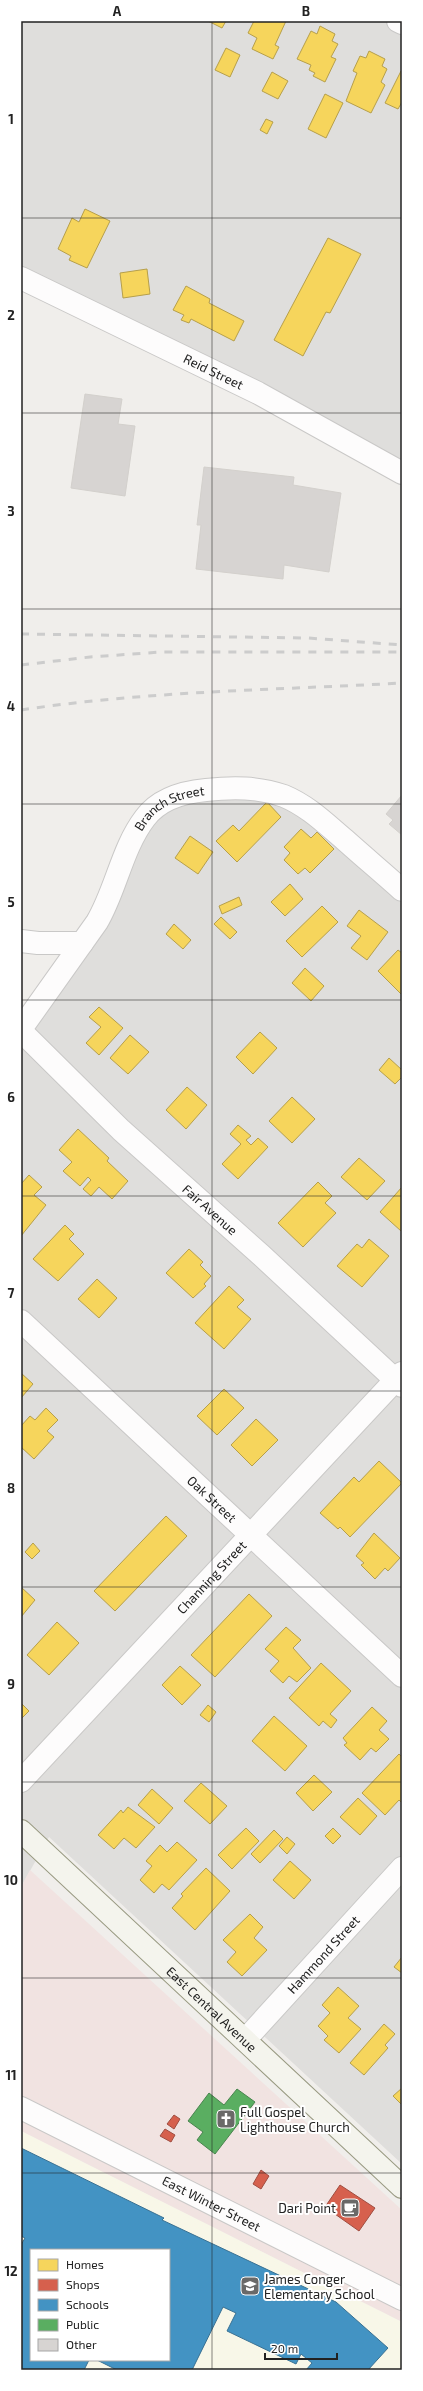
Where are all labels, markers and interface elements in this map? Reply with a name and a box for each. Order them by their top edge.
text: A [113,3,122,19]
text: B [302,3,310,19]
text: 1 [8,111,14,127]
text: 2 [7,307,15,323]
street label: Reid Street [181,350,246,393]
text: 3 [7,503,15,519]
text: 4 [7,698,15,714]
street label: Branch Street [131,782,205,834]
text: 5 [7,894,15,910]
text: 6 [7,1089,15,1105]
street label: Fair Avenue [179,1181,241,1238]
text: 7 [8,1285,15,1301]
street label: Oak Street [184,1472,240,1526]
text: 8 [7,1480,15,1496]
street label: Channing Street [173,1537,249,1617]
text: 9 [7,1676,15,1692]
text: 10 [4,1872,18,1888]
street label: Hammond Street [284,1912,363,1997]
street label: East Central Avenue [163,1963,260,2055]
text: 11 [5,2067,17,2083]
place label: Full Gospel Lighthouse Church [240,2104,350,2135]
church icon: Full Gospel Lighthouse Church [215,2108,237,2130]
street label: East Winter Street [160,2172,263,2235]
cafe icon: Dari Point [339,2197,361,2219]
place label: Dari Point [278,2200,336,2216]
legend [30,2249,170,2361]
text: Homes [66,2257,104,2271]
text: 12 [4,2263,18,2279]
place label: James Conger Elementary School [264,2271,375,2302]
school or university icon: James Conger Elementary School [239,2275,261,2297]
text: Shops [66,2277,100,2291]
text: Schools [66,2297,109,2311]
text: Public [66,2317,99,2331]
scale bar [265,2335,337,2361]
text: Other [66,2337,97,2351]
text: 20 m [271,2341,298,2355]

